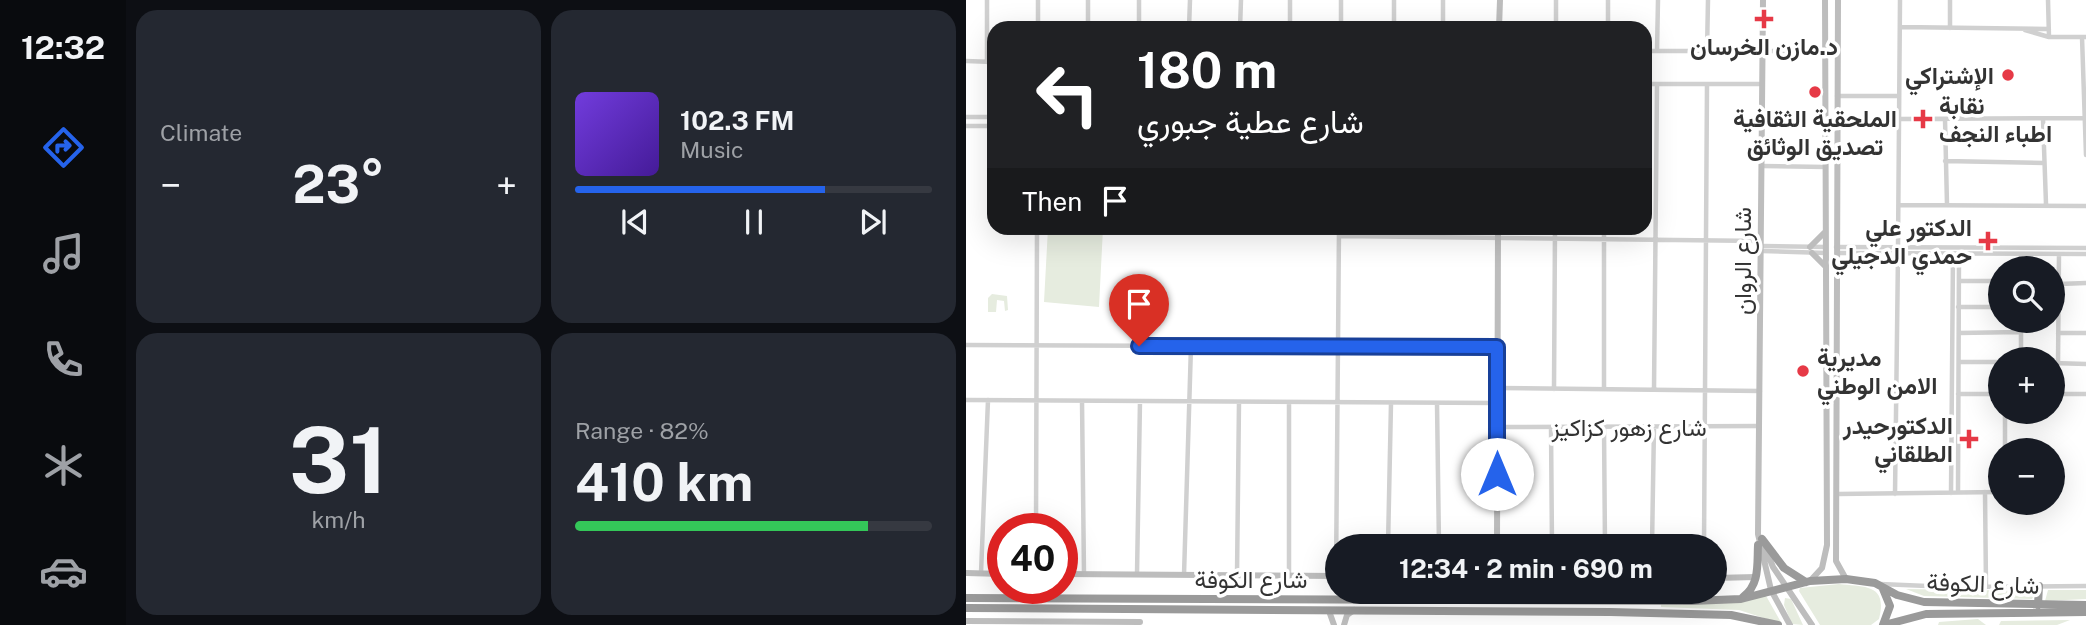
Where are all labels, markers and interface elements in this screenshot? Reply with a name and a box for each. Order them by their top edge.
marker: د.مازن الخرسان [1754,9,1774,29]
text: 12:32 [21,29,105,66]
place label: د.مازن الخرسان [1690,32,1838,62]
text: 180 m [1137,41,1277,99]
icon: left [1022,49,1113,140]
place label: الإشتراكي [1905,61,1994,96]
marker: الإشتراكي [2000,67,2016,83]
marker: الملحقية الثقافية تصديق الوثائق [1807,84,1823,100]
place label: نقابة اطباء النجف [1939,91,2052,148]
text: شارع عطية جبوري [1137,103,1364,140]
place label: الملحقية الثقافية تصديق الوثائق [1733,104,1897,162]
text: 102.3 FM [680,105,794,136]
marker: نقابة اطباء النجف [1913,109,1933,129]
text: Climate [160,119,242,146]
icon: directions [39,123,88,172]
text: Music [680,136,744,163]
text: 23° [292,154,385,215]
text: − [160,163,181,208]
text: + [496,163,517,208]
icon: arrive [1096,182,1134,220]
text: Then [1022,186,1082,217]
icon: previous [616,203,654,241]
icon: pause [735,203,773,241]
icon: next [854,203,892,241]
street label: شارع الروان [1728,207,1759,315]
place label: الدكتور علي حمدي الدجيلي [1831,213,1972,276]
icon: music [39,229,88,278]
marker: الدكتور علي حمدي الدجيلي [1978,231,1998,251]
map controls [1988,256,2065,515]
button: search [1988,256,2065,333]
pin [1109,274,1169,346]
icon: arrive [1120,285,1158,323]
icon: phone [39,335,88,384]
place label: مديرية الامن الوطني [1817,343,1937,406]
button: + [1988,347,2065,424]
marker: مديرية الامن الوطني [1795,363,1811,379]
text: 31 [289,407,388,513]
place label: الدكتورحيدر الطلقاني [1842,411,1953,474]
street label: شارع زهور كزاكيز [1550,413,1707,444]
text: Range · 82% [575,417,709,444]
marker: الدكتورحيدر الطلقاني [1959,429,1979,449]
position arrow [1460,437,1534,511]
button: − [1988,438,2065,515]
icon: climate [39,441,88,490]
text: 410 km [575,452,753,513]
text: km/h [311,506,366,533]
speed limit sign: 40 [987,513,1078,604]
icon: car [39,547,88,596]
text: 12:34 · 2 min · 690 m [1399,553,1653,584]
street label: شارع الكوفة [1195,565,1307,596]
street label: شارع الكوفة [1926,567,2040,602]

